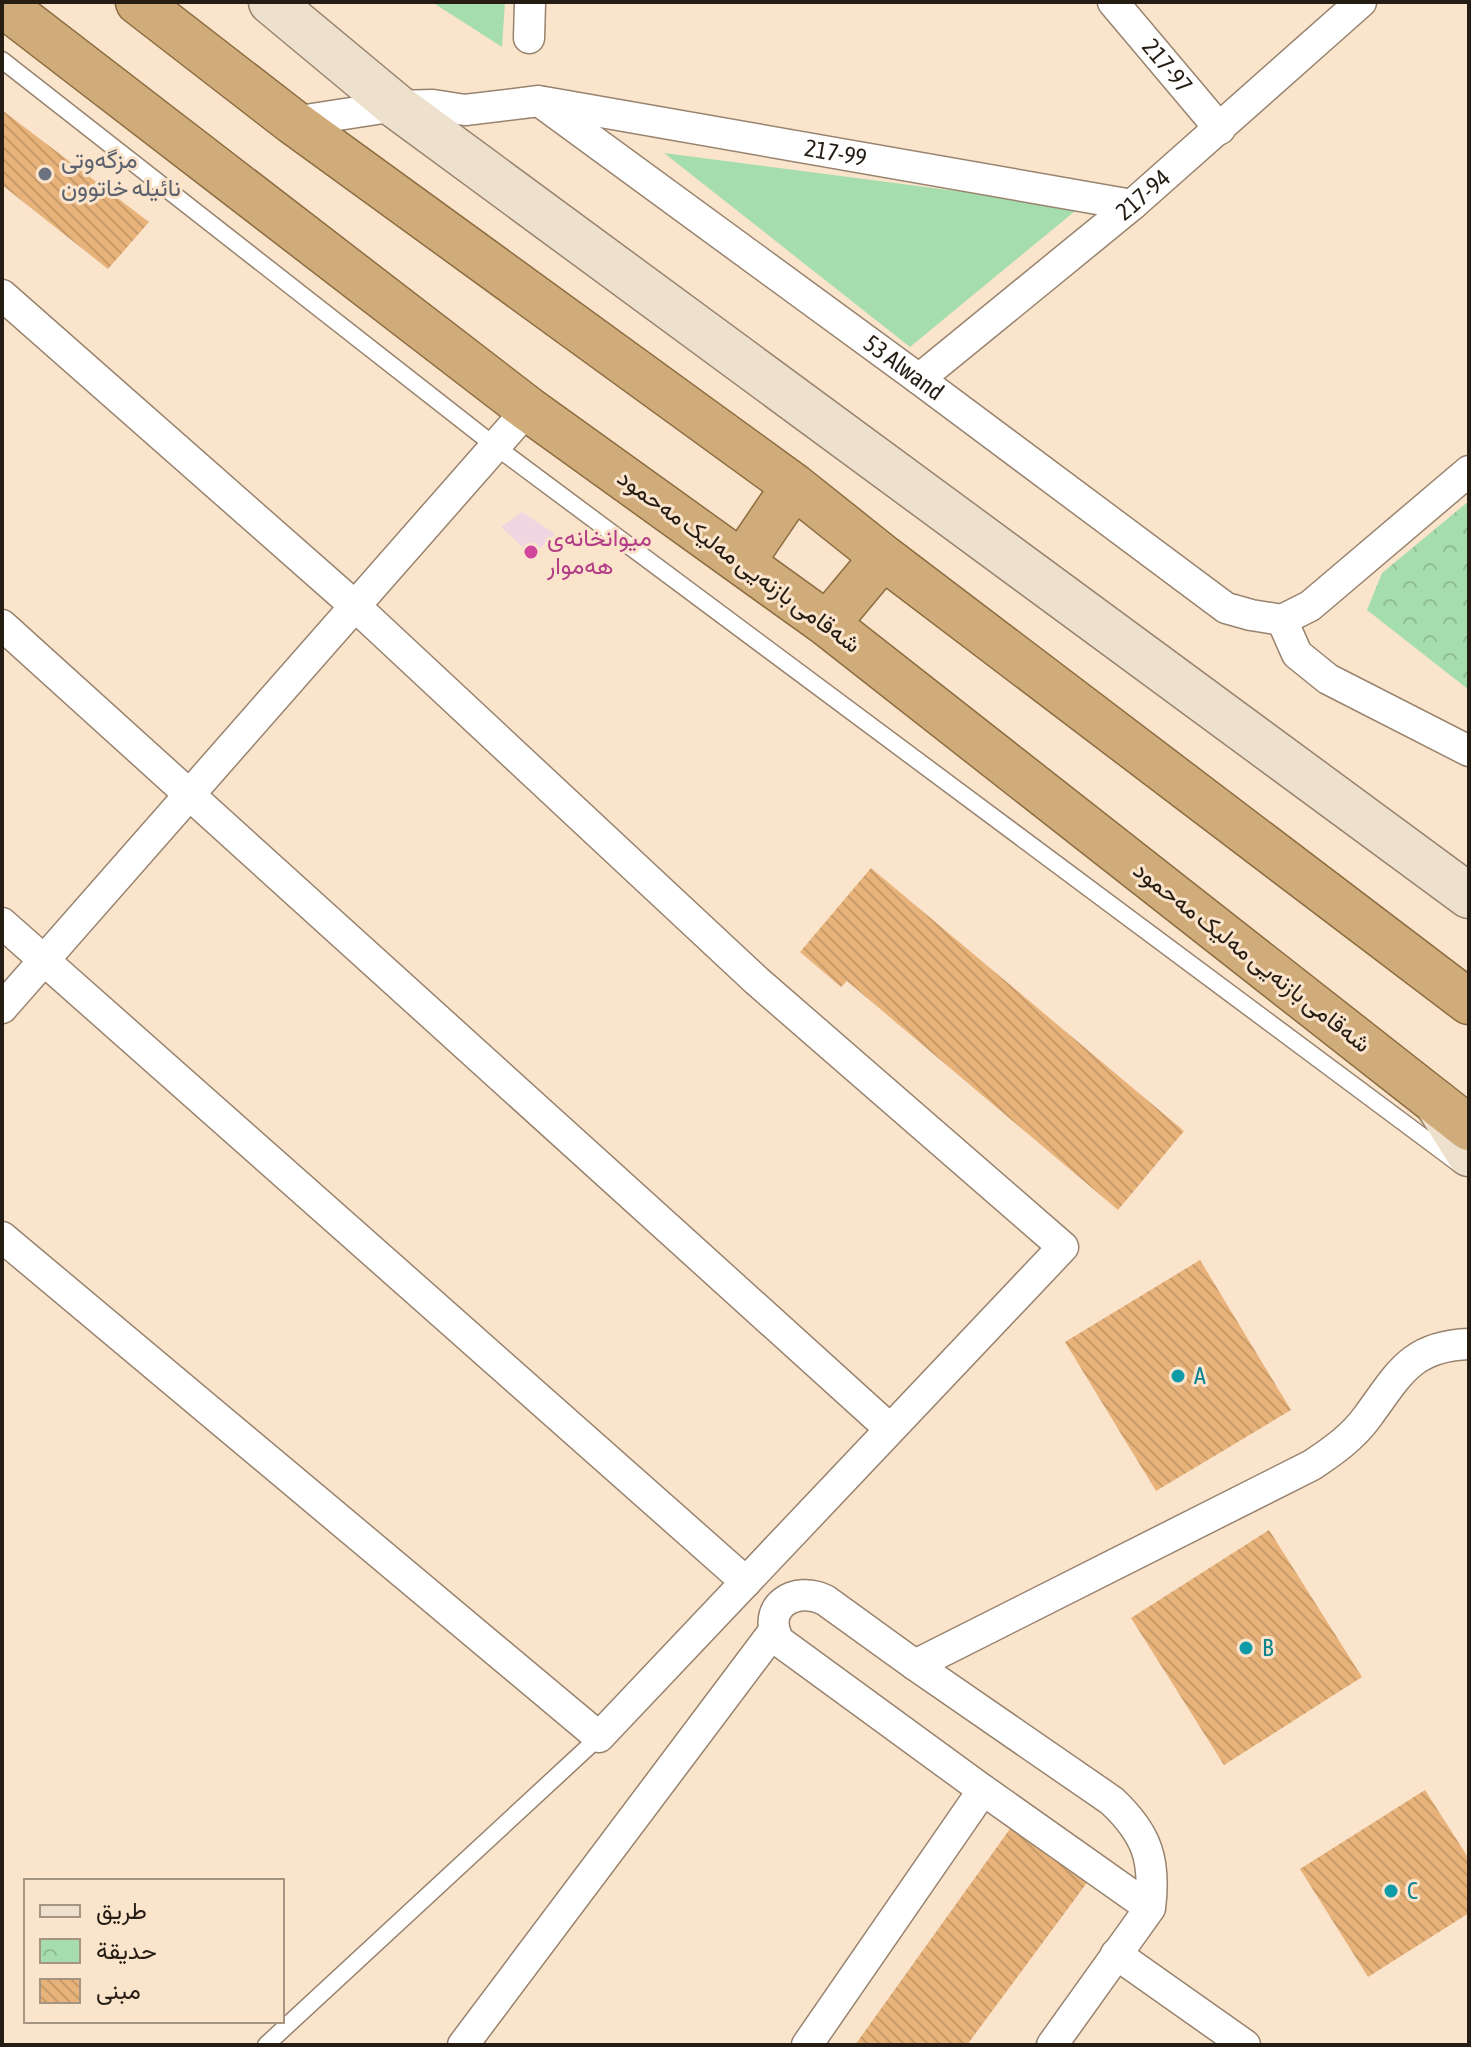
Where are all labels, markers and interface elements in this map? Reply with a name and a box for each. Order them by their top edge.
street label: 217-97 [1137,33,1198,98]
street label: 217-99 [803,134,869,171]
place label: مزگەوتی نائیلە خاتوون [61,146,181,203]
street label: 217-94 [1111,164,1175,225]
marker: مزگەوتی نائیلە خاتوون [36,165,54,183]
street label: 53 Alwand [859,329,949,406]
street label: شەقامی بازنەیی مەلیک مەحمود [611,463,866,659]
place label: میوانخانەی هەموار [546,524,652,581]
marker: میوانخانەی هەموار [522,543,540,561]
street label: شەقامی بازنەیی مەلیک مەحمود [1127,856,1376,1059]
place label: A [1194,1362,1206,1389]
marker: A [1169,1367,1187,1385]
place label: B [1262,1634,1274,1661]
marker: B [1237,1639,1255,1657]
place label: C [1407,1877,1418,1904]
legend [24,1879,284,2023]
marker: C [1382,1882,1400,1900]
text: طريق [96,1897,147,1926]
text: حديقة [96,1937,157,1965]
text: مبنى [96,1977,141,2005]

